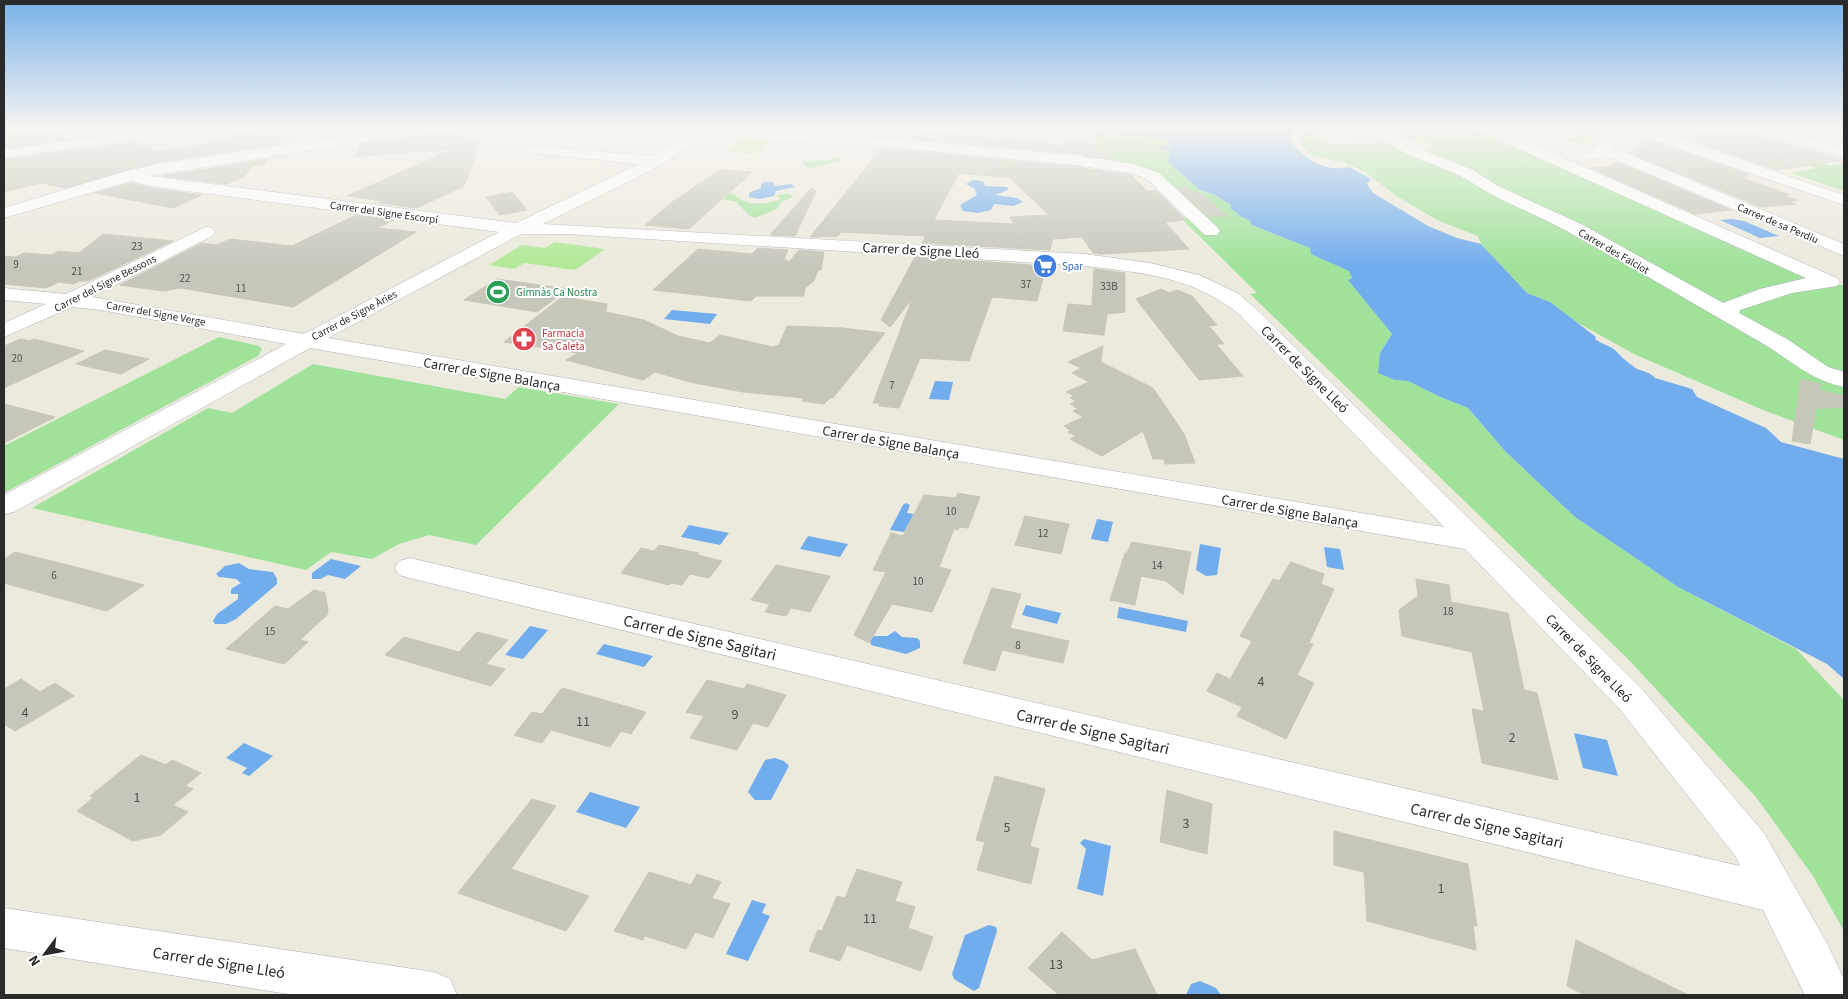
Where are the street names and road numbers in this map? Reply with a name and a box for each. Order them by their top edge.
street label: Carrer del Signe Escorpí [329,197,439,228]
street label: Carrer de sa Perdiu [1735,200,1821,247]
street label: Carrer des Falciot [1575,225,1652,278]
street label: Carrer de Signe Lleó [862,238,980,264]
street label: Carrer del Signe Bessons [52,251,159,316]
street label: Carrer de Signe Àries [309,286,400,344]
street label: Carrer del Signe Verge [105,297,207,330]
street label: Carrer de Signe Lleó [1256,321,1353,418]
street label: Carrer de Signe Balança [422,353,562,397]
street label: Carrer de Signe Balança [821,421,961,465]
street label: Carrer de Signe Balança [1220,490,1360,534]
street label: Carrer de Signe Sagitari [621,610,779,666]
street label: Carrer de Signe Lleó [1540,610,1636,708]
street label: Carrer de Signe Sagitari [1014,704,1172,760]
street label: Carrer de Signe Sagitari [1408,798,1566,854]
street label: Carrer de Signe Lleó [151,942,287,984]

